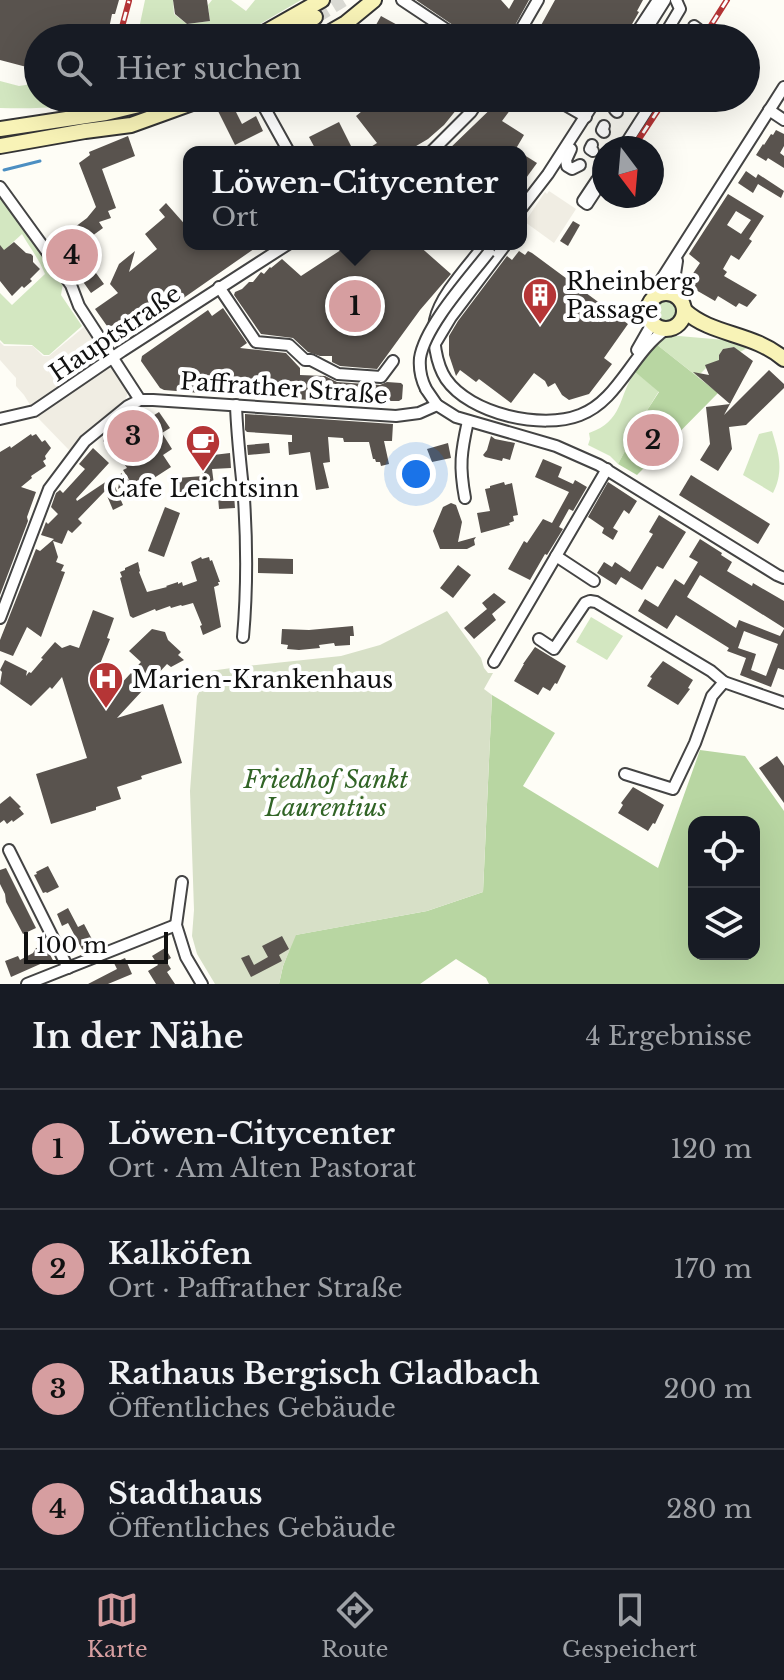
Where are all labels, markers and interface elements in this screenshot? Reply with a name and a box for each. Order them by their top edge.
search box [24,24,760,112]
icon: search [52,46,96,90]
text: Hier suchen [116,50,302,87]
north arrow [592,136,664,208]
popup [183,146,527,250]
text: Löwen-Citycenter [211,164,499,201]
text: Ort [211,201,258,233]
pin: 4 [46,225,98,285]
place label: Rheinberg Passage [566,267,696,324]
pin: 1 [329,276,381,336]
building icon: Rheinberg Passage [521,276,559,326]
street label: Hauptstraße [44,279,186,387]
street label: Paffrather Straße [179,366,389,410]
pin: 3 [107,406,159,466]
pin: 2 [627,410,679,470]
cafe icon: Cafe Leichtsinn [184,423,222,473]
your location [396,454,436,494]
place label: Cafe Leichtsinn [107,474,299,503]
hospital icon: Marien-Krankenhaus [87,660,125,710]
place label: Marien-Krankenhaus [132,665,393,694]
park label: Friedhof Sankt Laurentius [243,765,409,822]
map controls [688,816,760,960]
button: locate [688,816,760,888]
button: layers [688,888,760,960]
scale bar [24,928,168,964]
text: 100 m [36,932,107,959]
text: In der Nähe [32,1015,244,1057]
text: 4 Ergebnisse [585,1020,752,1052]
text: Löwen-Citycenter [108,1115,395,1152]
text: 1 [52,1133,64,1165]
text: 120 m [670,1133,752,1165]
text: Ort · Am Alten Pastorat [108,1152,416,1184]
text: Kalköfen [108,1235,252,1272]
text: 2 [50,1253,66,1285]
text: 170 m [673,1253,752,1285]
text: Ort · Paffrather Straße [108,1272,403,1304]
text: Rathaus Bergisch Gladbach [108,1355,540,1392]
text: 3 [50,1373,66,1405]
text: 200 m [663,1373,752,1405]
text: Öffentliches Gebäude [108,1392,396,1424]
text: Stadthaus [108,1475,263,1512]
text: 4 [49,1493,67,1525]
text: 280 m [666,1493,752,1525]
text: Öffentliches Gebäude [108,1512,396,1544]
tab: Karte [87,1588,148,1663]
tab: Route [321,1588,388,1663]
tab: Gespeichert [562,1588,697,1663]

